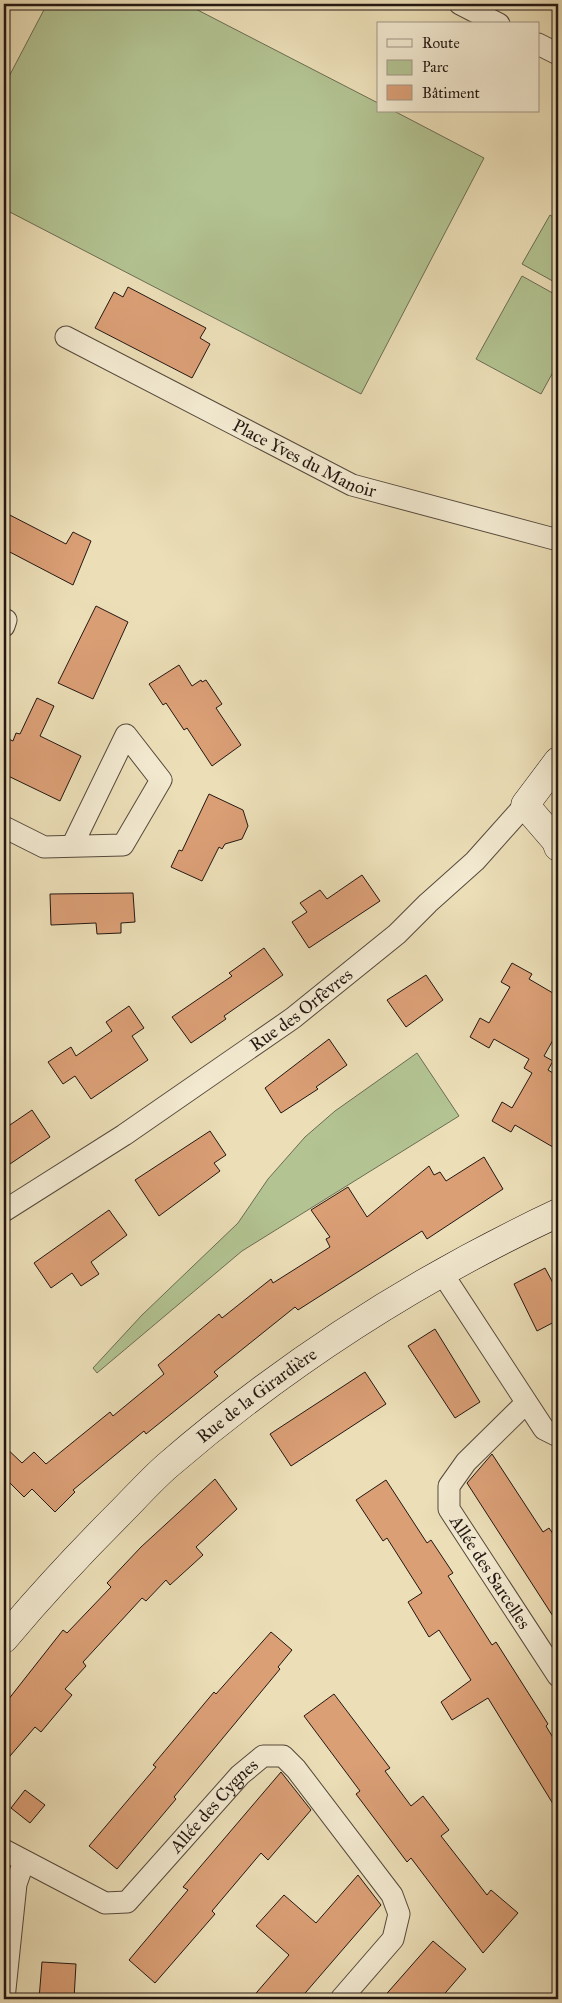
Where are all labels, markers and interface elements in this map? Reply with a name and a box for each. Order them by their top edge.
legend [377,22,540,112]
text: Route [422,34,460,52]
text: Parc [422,58,449,76]
text: Bâtiment [422,84,481,102]
street label: Place Yves du Manoir [229,414,379,502]
street label: Rue des Orfèvres [245,963,357,1056]
street label: Rue de la Girardière [192,1343,321,1448]
street label: Allée des Sarcelles [445,1510,535,1633]
street label: Allée des Cygnes [164,1754,263,1858]

